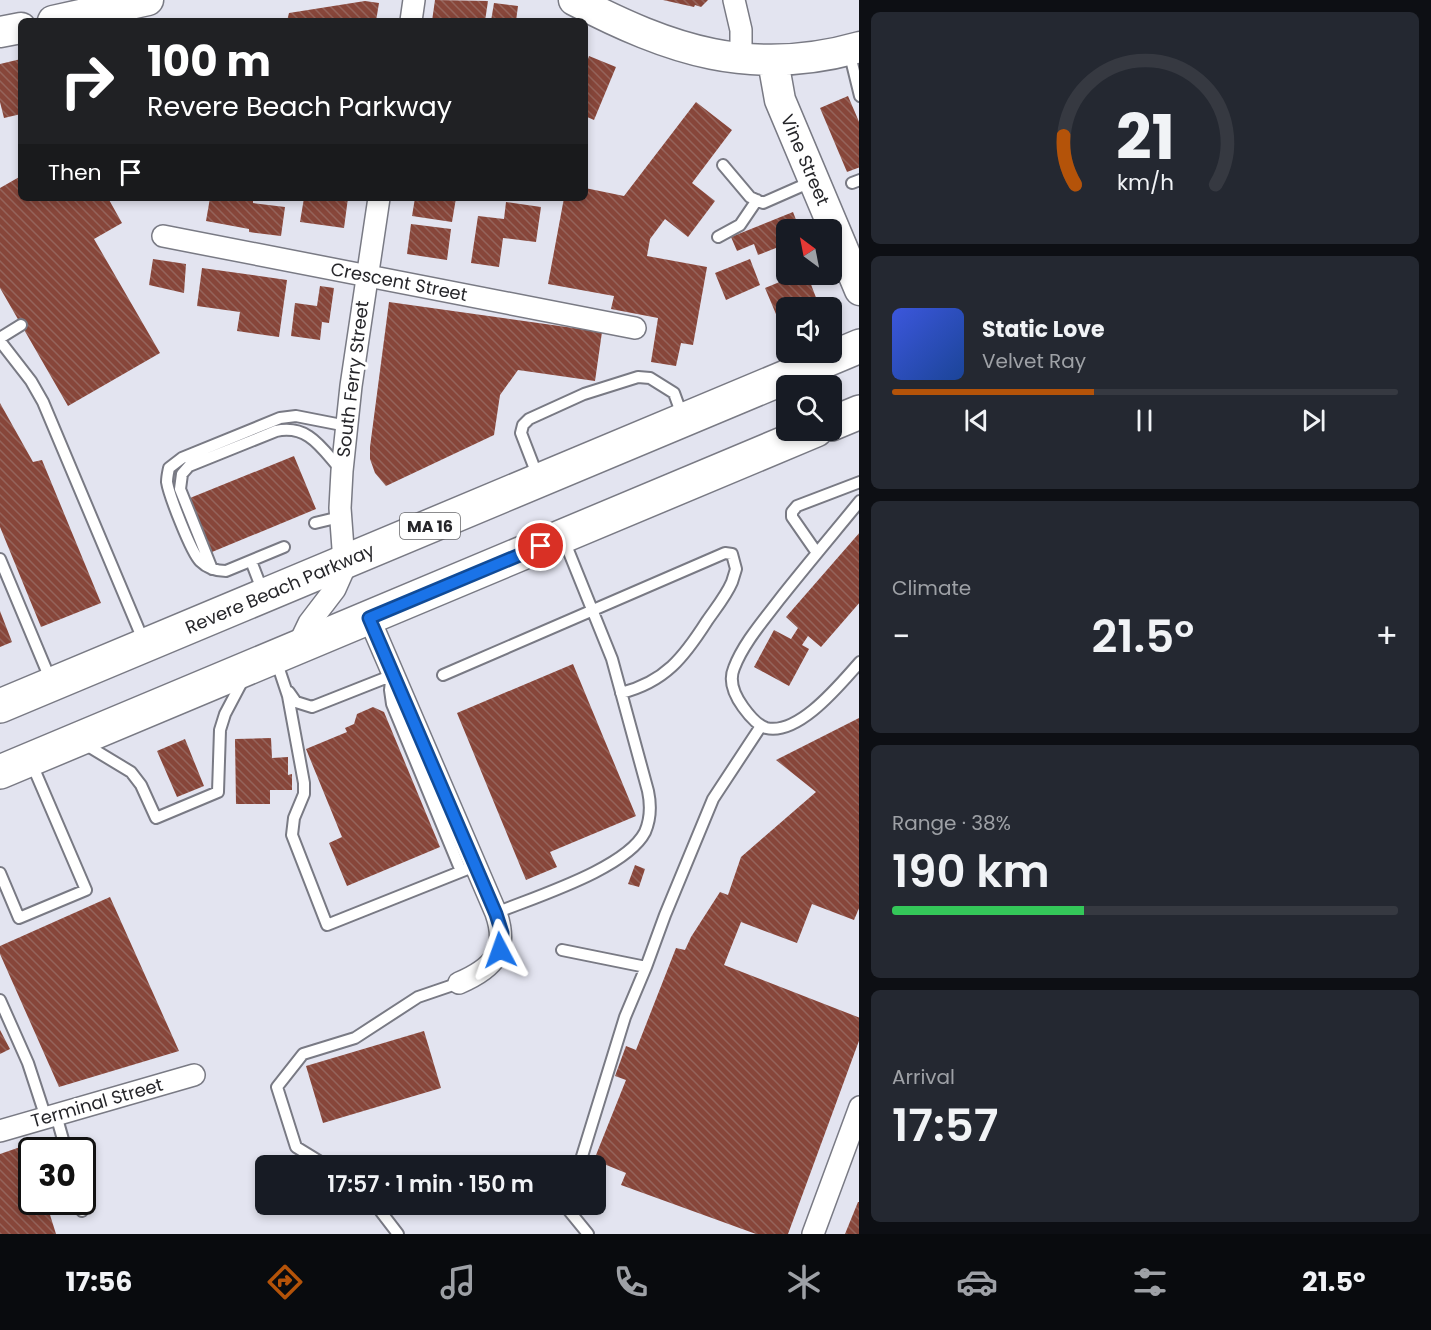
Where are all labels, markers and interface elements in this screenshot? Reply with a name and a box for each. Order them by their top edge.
text: 100 m [147,32,271,91]
icon: right [48,42,126,120]
text: Revere Beach Parkway [147,88,452,125]
text: 21 [1115,93,1175,181]
street label: Vine Street [775,110,836,209]
icon: arrive [114,156,147,189]
text: Then [48,157,102,188]
text: km/h [1116,168,1174,199]
north arrow [776,219,842,285]
map controls [776,219,842,441]
street label: Crescent Street [329,256,470,307]
button: sound [776,297,842,363]
street label: South Ferry Street [330,299,375,459]
text: Static Love [982,314,1105,345]
text: Velvet Ray [982,347,1086,375]
button: search [776,375,842,441]
icon: previous [960,404,993,437]
icon: pause [1128,404,1161,437]
icon: next [1297,404,1330,437]
road number: MA 16 [400,513,460,539]
pin [515,520,566,571]
icon: arrive [524,529,557,562]
street label: Revere Beach Parkway [181,537,378,640]
text: Climate [892,574,971,602]
text: 21.5° [1091,605,1194,668]
text: − [892,613,910,660]
text: + [1375,613,1398,660]
text: Range · 38% [892,809,1011,837]
text: 190 km [892,840,1050,903]
position arrow [468,918,532,982]
text: Arrival [892,1063,955,1091]
street label: Terminal Street [28,1072,166,1133]
text: 17:57 [892,1094,998,1157]
speed limit sign: 30 [18,1137,96,1215]
text: 17:57 · 1 min · 150 m [327,1169,534,1200]
icon: directions [264,1261,306,1303]
icon: music [437,1261,479,1303]
icon: phone [610,1261,652,1303]
icon: climate [783,1261,825,1303]
icon: car [956,1261,998,1303]
icon: filters [1129,1261,1171,1303]
text: 17:56 [66,1263,133,1300]
text: 21.5° [1302,1263,1365,1300]

